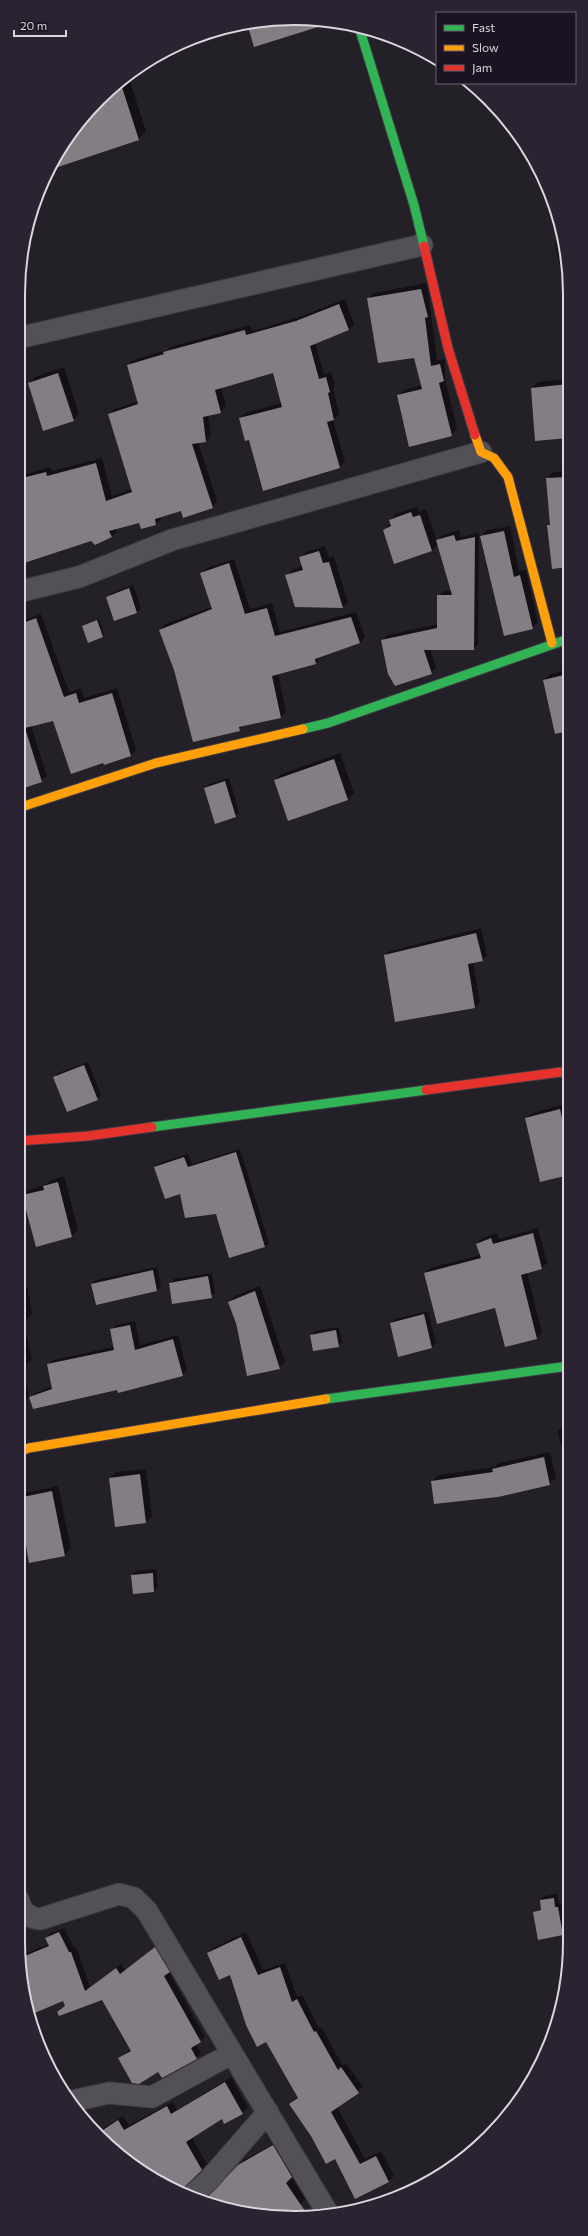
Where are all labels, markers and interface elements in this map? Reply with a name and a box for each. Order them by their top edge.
scale bar [14,12,66,38]
legend [436,12,576,84]
text: 20 m [20,18,47,32]
text: Fast [472,20,495,34]
text: Slow [472,40,499,54]
text: Jam [472,60,492,75]

